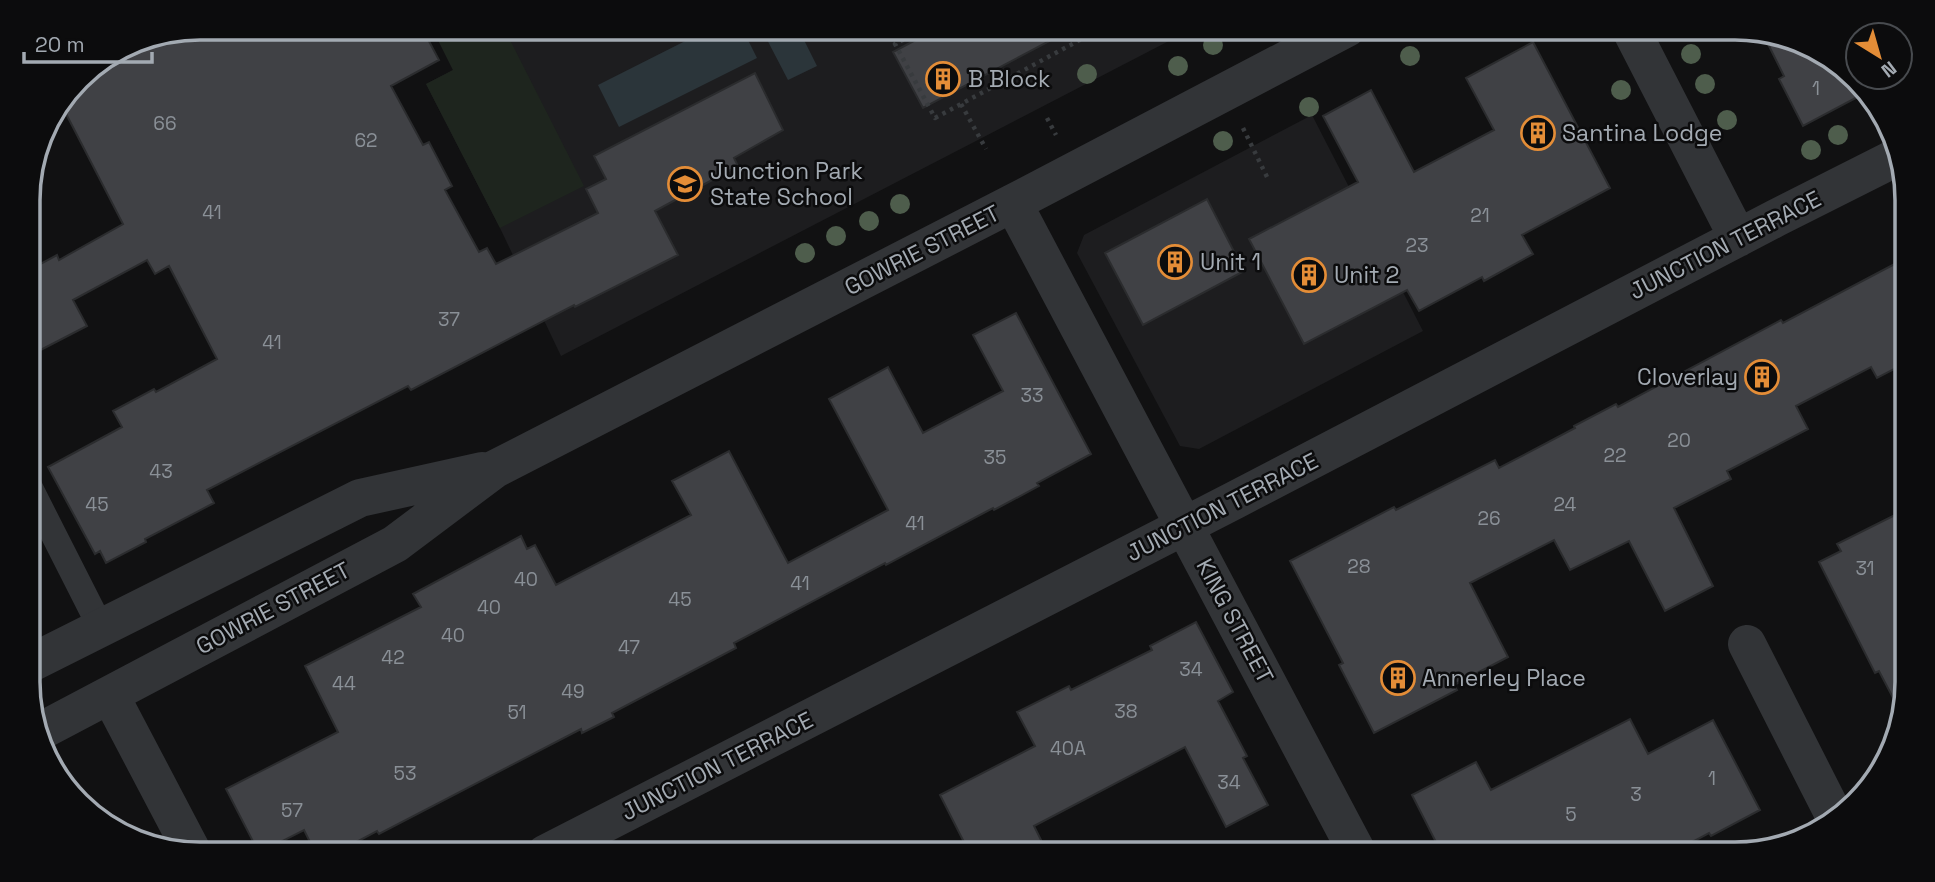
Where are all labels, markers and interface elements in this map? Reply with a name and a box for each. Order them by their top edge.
scale bar [24,21,152,65]
north arrow [1844,21,1914,91]
text: 20 m [35,31,85,58]
text: N [1876,55,1902,83]
building icon: B Block [924,60,962,98]
place label: B Block [968,64,1050,94]
house number: 1 [1812,76,1820,101]
house number: 66 [153,111,177,136]
building icon: Santina Lodge [1519,114,1557,152]
place label: Santina Lodge [1562,118,1722,148]
house number: 62 [354,128,378,153]
place label: Junction Park State School [710,156,863,212]
school or university icon: Junction Park State School [666,165,704,203]
street label: JUNCTION TERRACE [1624,184,1826,306]
street label: GOWRIE STREET [839,198,1005,302]
house number: 41 [202,200,222,225]
house number: 21 [1470,203,1490,228]
house number: 23 [1406,233,1428,258]
building icon: Unit 1 [1156,243,1194,281]
place label: Unit 1 [1200,247,1261,277]
building icon: Unit 2 [1290,256,1328,294]
place label: Unit 2 [1334,260,1399,290]
house number: 37 [438,307,460,332]
house number: 41 [262,330,282,355]
building icon: Cloverlay [1743,358,1781,396]
place label: Cloverlay [1637,362,1738,392]
house number: 33 [1021,383,1043,408]
house number: 20 [1667,428,1691,453]
house number: 22 [1604,443,1626,468]
house number: 35 [984,445,1006,470]
street label: JUNCTION TERRACE [1121,446,1323,568]
house number: 43 [149,459,173,484]
house number: 45 [85,492,109,517]
house number: 24 [1554,492,1577,517]
house number: 26 [1477,506,1501,531]
house number: 41 [905,511,925,536]
street label: KING STREET [1190,554,1280,688]
house number: 28 [1347,554,1371,579]
street label: GOWRIE STREET [191,555,355,661]
house number: 31 [1855,556,1875,581]
house number: 40 [514,567,538,592]
house number: 41 [790,571,810,596]
house number: 45 [668,587,692,612]
house number: 40 [477,595,501,620]
house number: 40 [441,623,465,648]
house number: 47 [618,635,640,660]
house number: 42 [381,645,405,670]
house number: 34 [1179,657,1203,682]
building icon: Annerley Place [1379,659,1417,697]
place label: Annerley Place [1422,663,1586,693]
house number: 44 [332,671,356,696]
house number: 49 [561,679,585,704]
house number: 38 [1114,699,1138,724]
house number: 51 [507,700,527,725]
street label: JUNCTION TERRACE [616,705,818,827]
house number: 40A [1050,736,1086,761]
house number: 53 [394,761,416,786]
house number: 1 [1708,766,1716,791]
house number: 34 [1217,770,1241,795]
house number: 3 [1630,782,1642,807]
house number: 57 [281,798,303,823]
house number: 5 [1565,802,1577,827]

